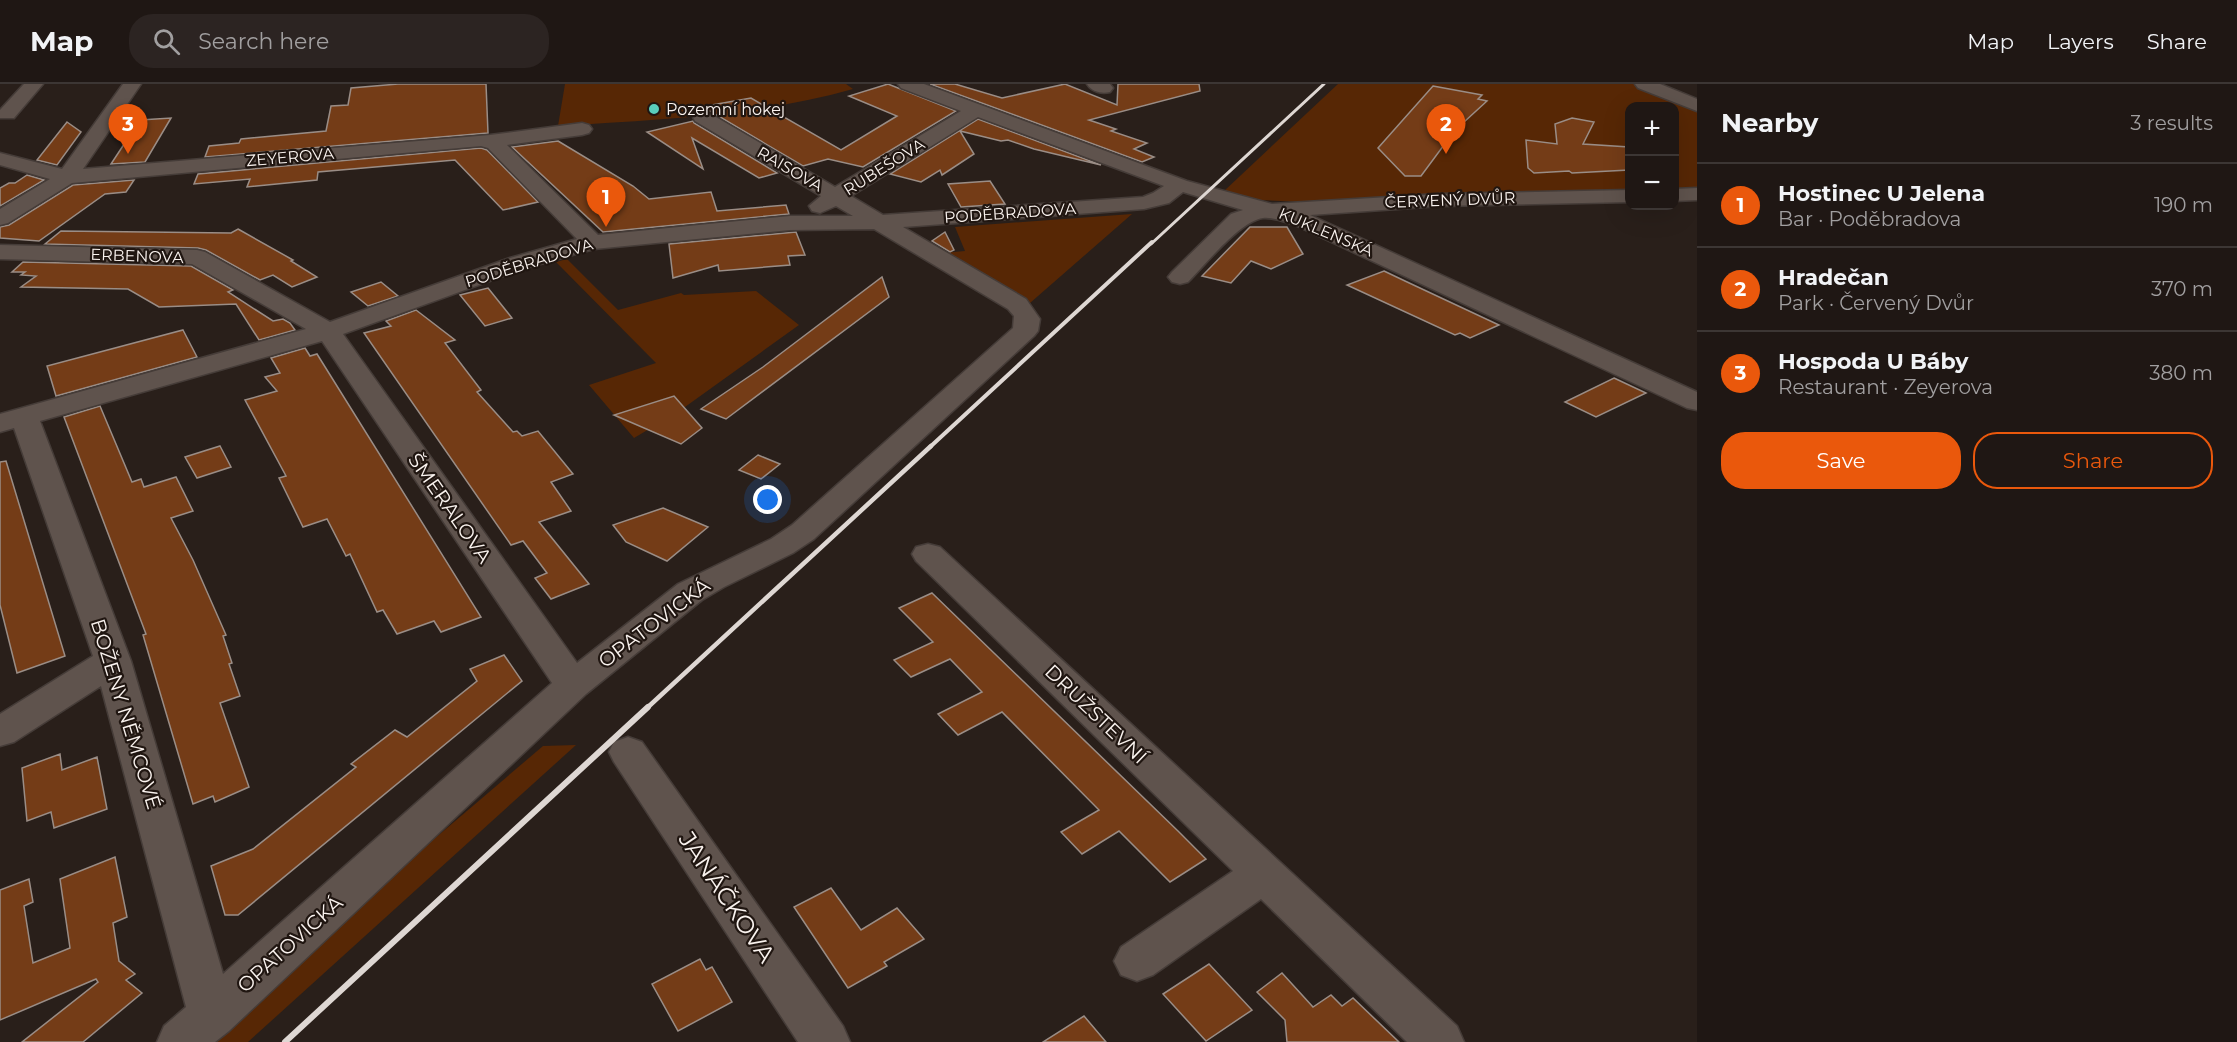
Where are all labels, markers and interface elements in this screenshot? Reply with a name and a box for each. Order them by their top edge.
search box [129,14,549,68]
text: Map [30,24,93,58]
icon: search [150,25,183,58]
text: Search here [198,28,329,55]
text: Map [1967,29,2014,54]
text: Layers [2047,29,2114,54]
text: Share [2147,29,2207,54]
place label: Pozemní hokej [666,100,785,119]
marker: Pozemní hokej [647,102,661,116]
map controls [1625,102,1679,210]
button: + [1625,102,1679,156]
pin: 3 [108,104,148,154]
pin: 2 [1426,104,1466,154]
text: Nearby [1721,107,1818,139]
text: 3 results [2130,111,2213,135]
street label: RUBEŠOVA [840,134,928,199]
street label: RAISOVA [754,143,827,196]
street label: ZEYEROVA [245,144,335,170]
button: − [1625,156,1679,210]
pin: 1 [586,178,626,227]
text: Hostinec U Jelena [1778,180,1985,207]
street label: ČERVENÝ DVŮR [1384,187,1516,212]
text: 1 [1737,193,1744,217]
text: 190 m [2154,193,2213,217]
street label: PODĚBRADOVA [943,199,1077,227]
street label: KUKLENSKÁ [1276,204,1377,261]
text: Bar · Poděbradova [1778,207,1961,231]
street label: PODĚBRADOVA [463,234,596,291]
street label: ERBENOVA [90,245,184,267]
text: Hradečan [1778,264,1889,291]
text: 2 [1735,277,1746,301]
text: 370 m [2151,277,2213,301]
text: Park · Červený Dvůr [1778,291,1974,315]
text: Hospoda U Báby [1778,348,1968,375]
text: 3 [1735,361,1746,385]
text: 380 m [2149,361,2213,385]
text: Restaurant · Zeyerova [1778,375,1993,399]
button: Save [1721,432,1961,489]
button: Share [1973,432,2213,489]
street label: ŠMERALOVA [403,448,497,568]
your location [753,485,782,514]
street label: OPATOVICKÁ [594,573,715,673]
street label: BOŽENY NĚMCOVÉ [86,616,166,812]
street label: DRUŽSTEVNÍ [1040,659,1153,769]
street label: JANÁČKOVA [672,825,782,968]
street label: OPATOVICKÁ [232,890,348,998]

